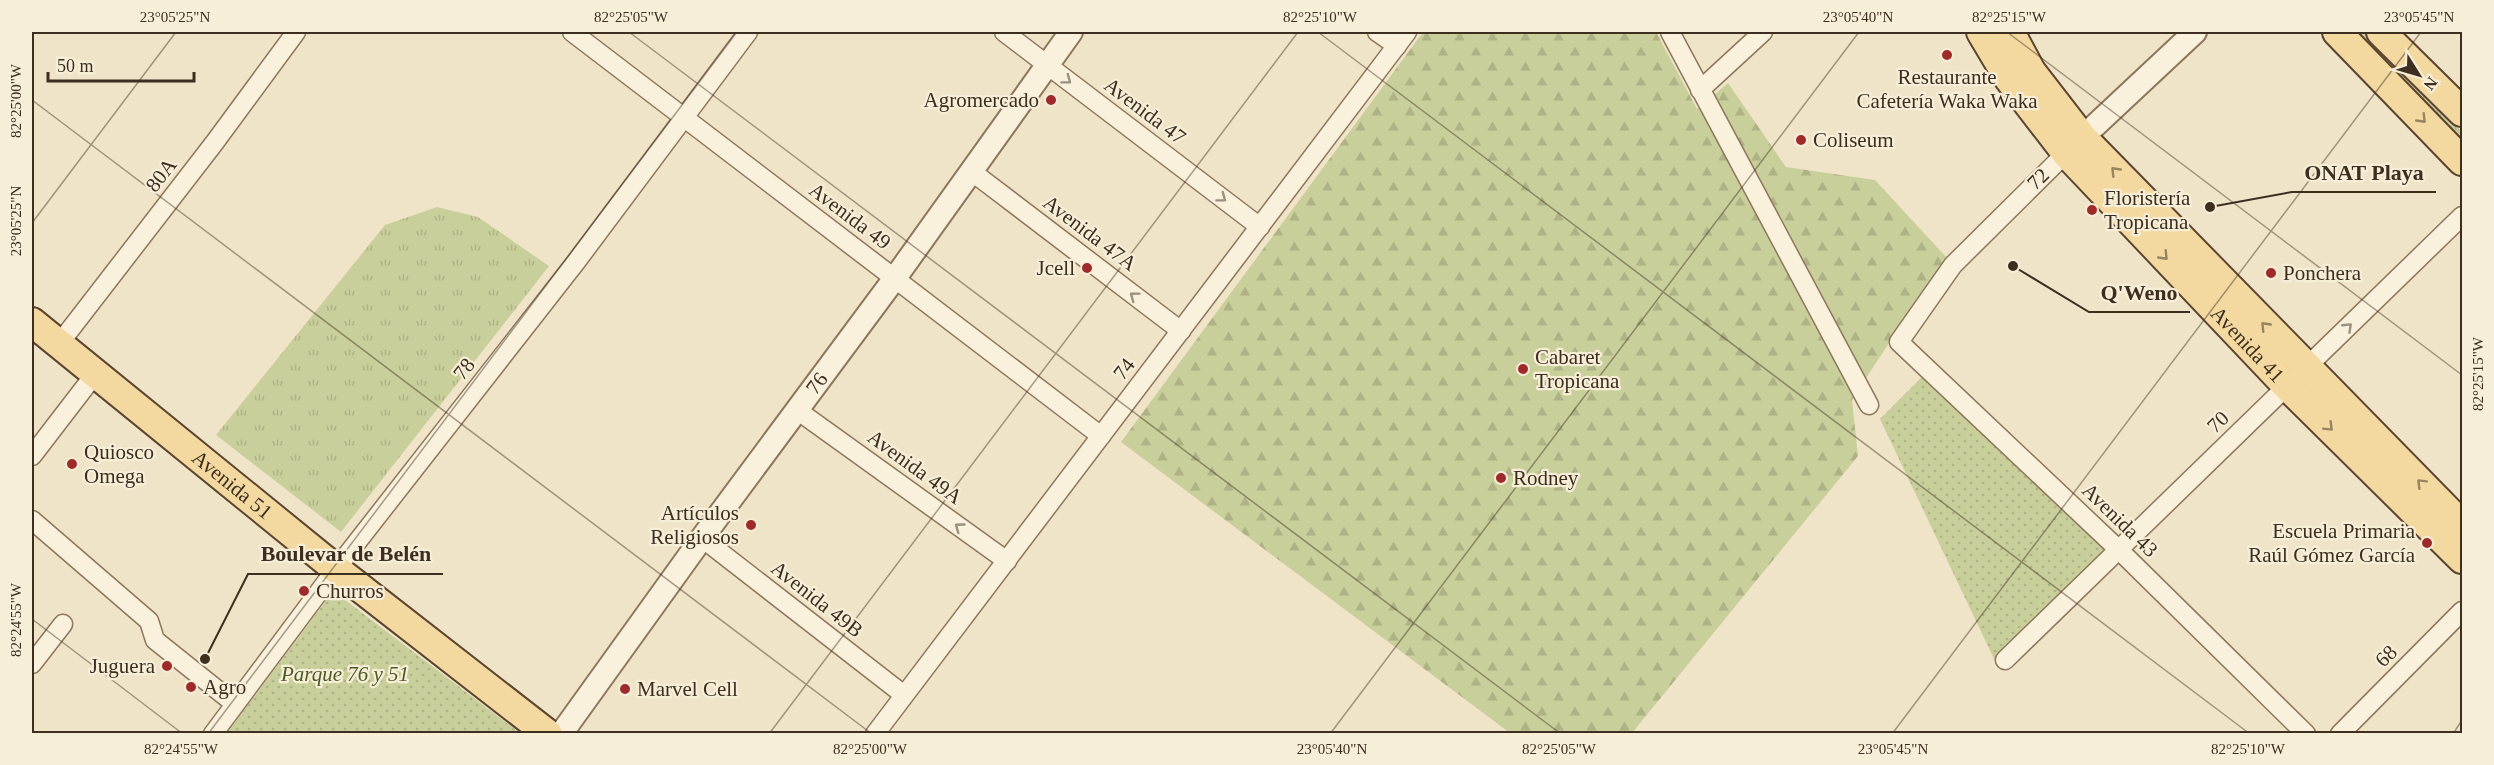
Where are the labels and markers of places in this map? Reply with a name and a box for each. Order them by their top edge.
marker: Restaurante Cafetería Waka Waka [1940,48,1954,62]
place label: Restaurante Cafetería Waka Waka [1856,65,2038,113]
place label: Agromercado [924,88,1039,112]
marker: Agromercado [1044,93,1058,107]
place label: Coliseum [1813,128,1894,152]
marker: Coliseum [1794,133,1808,147]
callout: ONAT Playa [2292,152,2436,192]
place label: Floristería Tropicana [2104,186,2191,234]
marker: Floristería Tropicana [2085,203,2099,217]
place label: Jcell [1037,256,1075,280]
marker: Jcell [1080,261,1094,275]
place label: Ponchera [2283,261,2362,285]
marker: Ponchera [2264,266,2278,280]
callout: Q'Weno [2089,272,2190,312]
place label: Cabaret Tropicana [1535,345,1620,393]
marker: Cabaret Tropicana [1516,362,1530,376]
place label: Quiosco Omega [84,440,154,488]
marker: Quiosco Omega [65,457,79,471]
place label: Rodney [1513,466,1579,490]
marker: Rodney [1494,471,1508,485]
place label: Artículos Religiosos [650,501,739,549]
marker: Artículos Religiosos [744,518,758,532]
place label: Escuela Primaria Raúl Gómez García [2248,519,2416,567]
callout: Boulevar de Belén [248,534,443,574]
marker: Escuela Primaria Raúl Gómez García [2420,536,2434,550]
place label: Churros [316,579,384,603]
marker: Churros [297,584,311,598]
place label: Juguera [90,654,156,678]
marker: Juguera [160,659,174,673]
place label: Agro [203,675,246,699]
place label: Marvel Cell [637,677,738,701]
marker: Agro [184,680,198,694]
marker: Marvel Cell [618,682,632,696]

